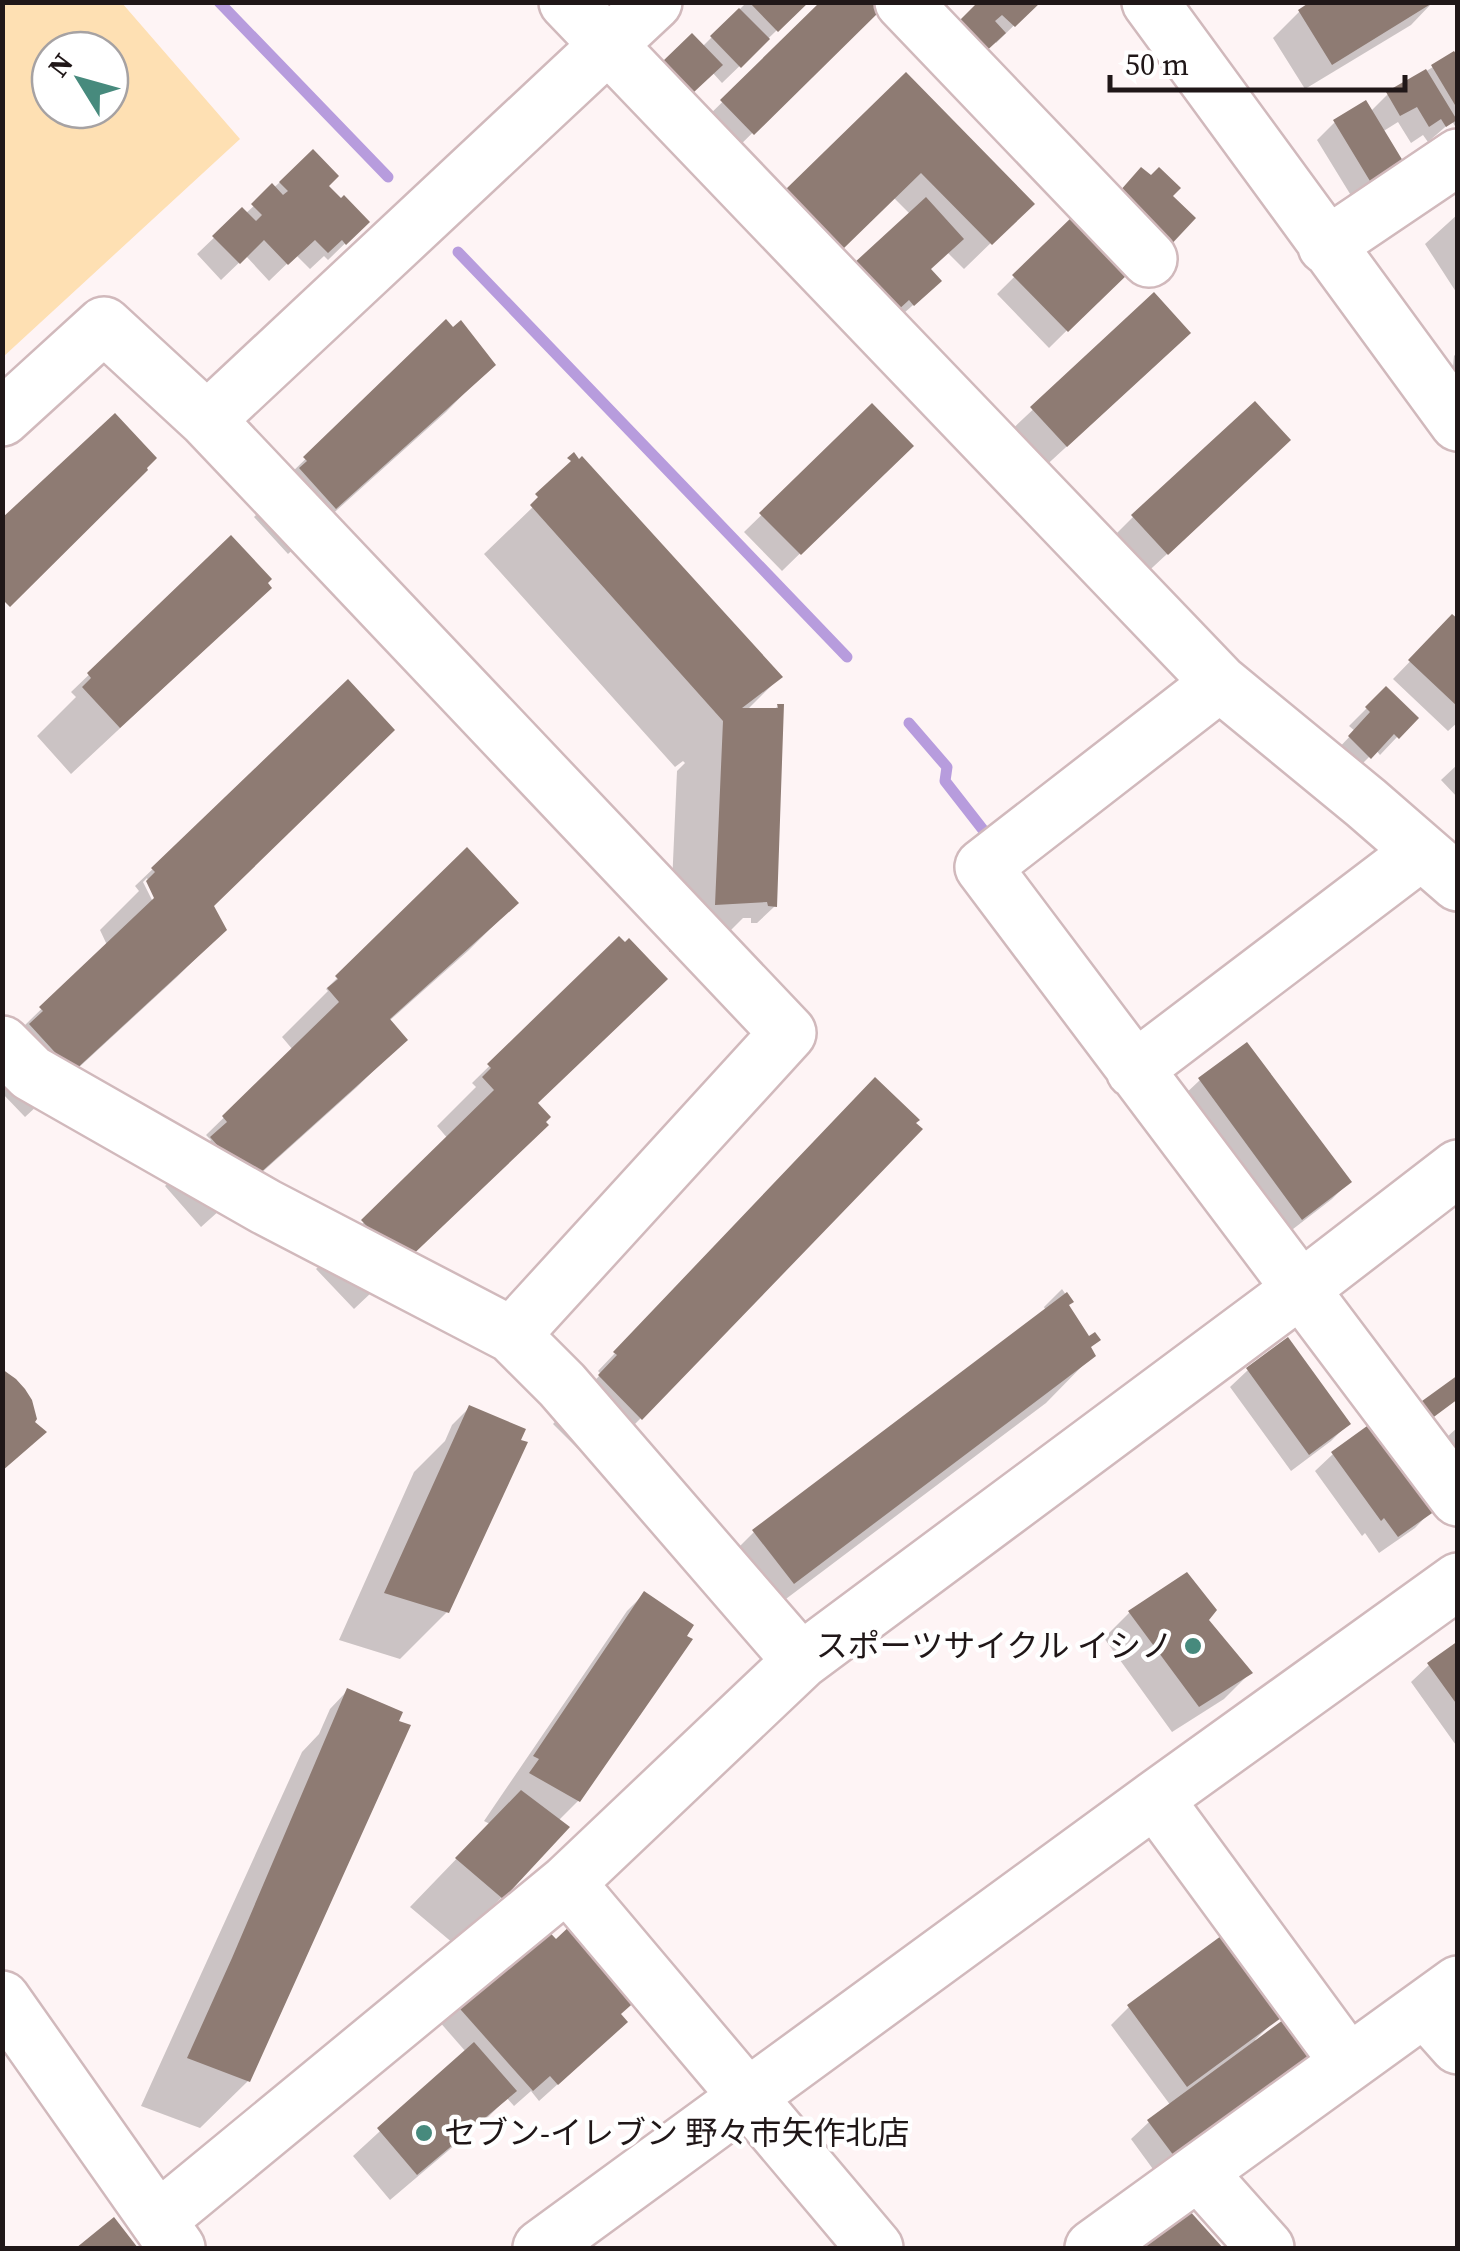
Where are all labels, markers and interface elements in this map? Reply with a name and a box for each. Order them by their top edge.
north arrow [30,30,130,130]
scale bar [1110,30,1405,92]
text: 50 m [1125,44,1189,85]
text: N [39,45,81,85]
place label: スポーツサイクル イシノ [816,1624,1173,1668]
marker: スポーツサイクル イシノ [1182,1635,1204,1657]
place label: セブン-イレブン 野々市矢作北店 [444,2111,909,2155]
marker: セブン-イレブン 野々市矢作北店 [413,2122,435,2144]

